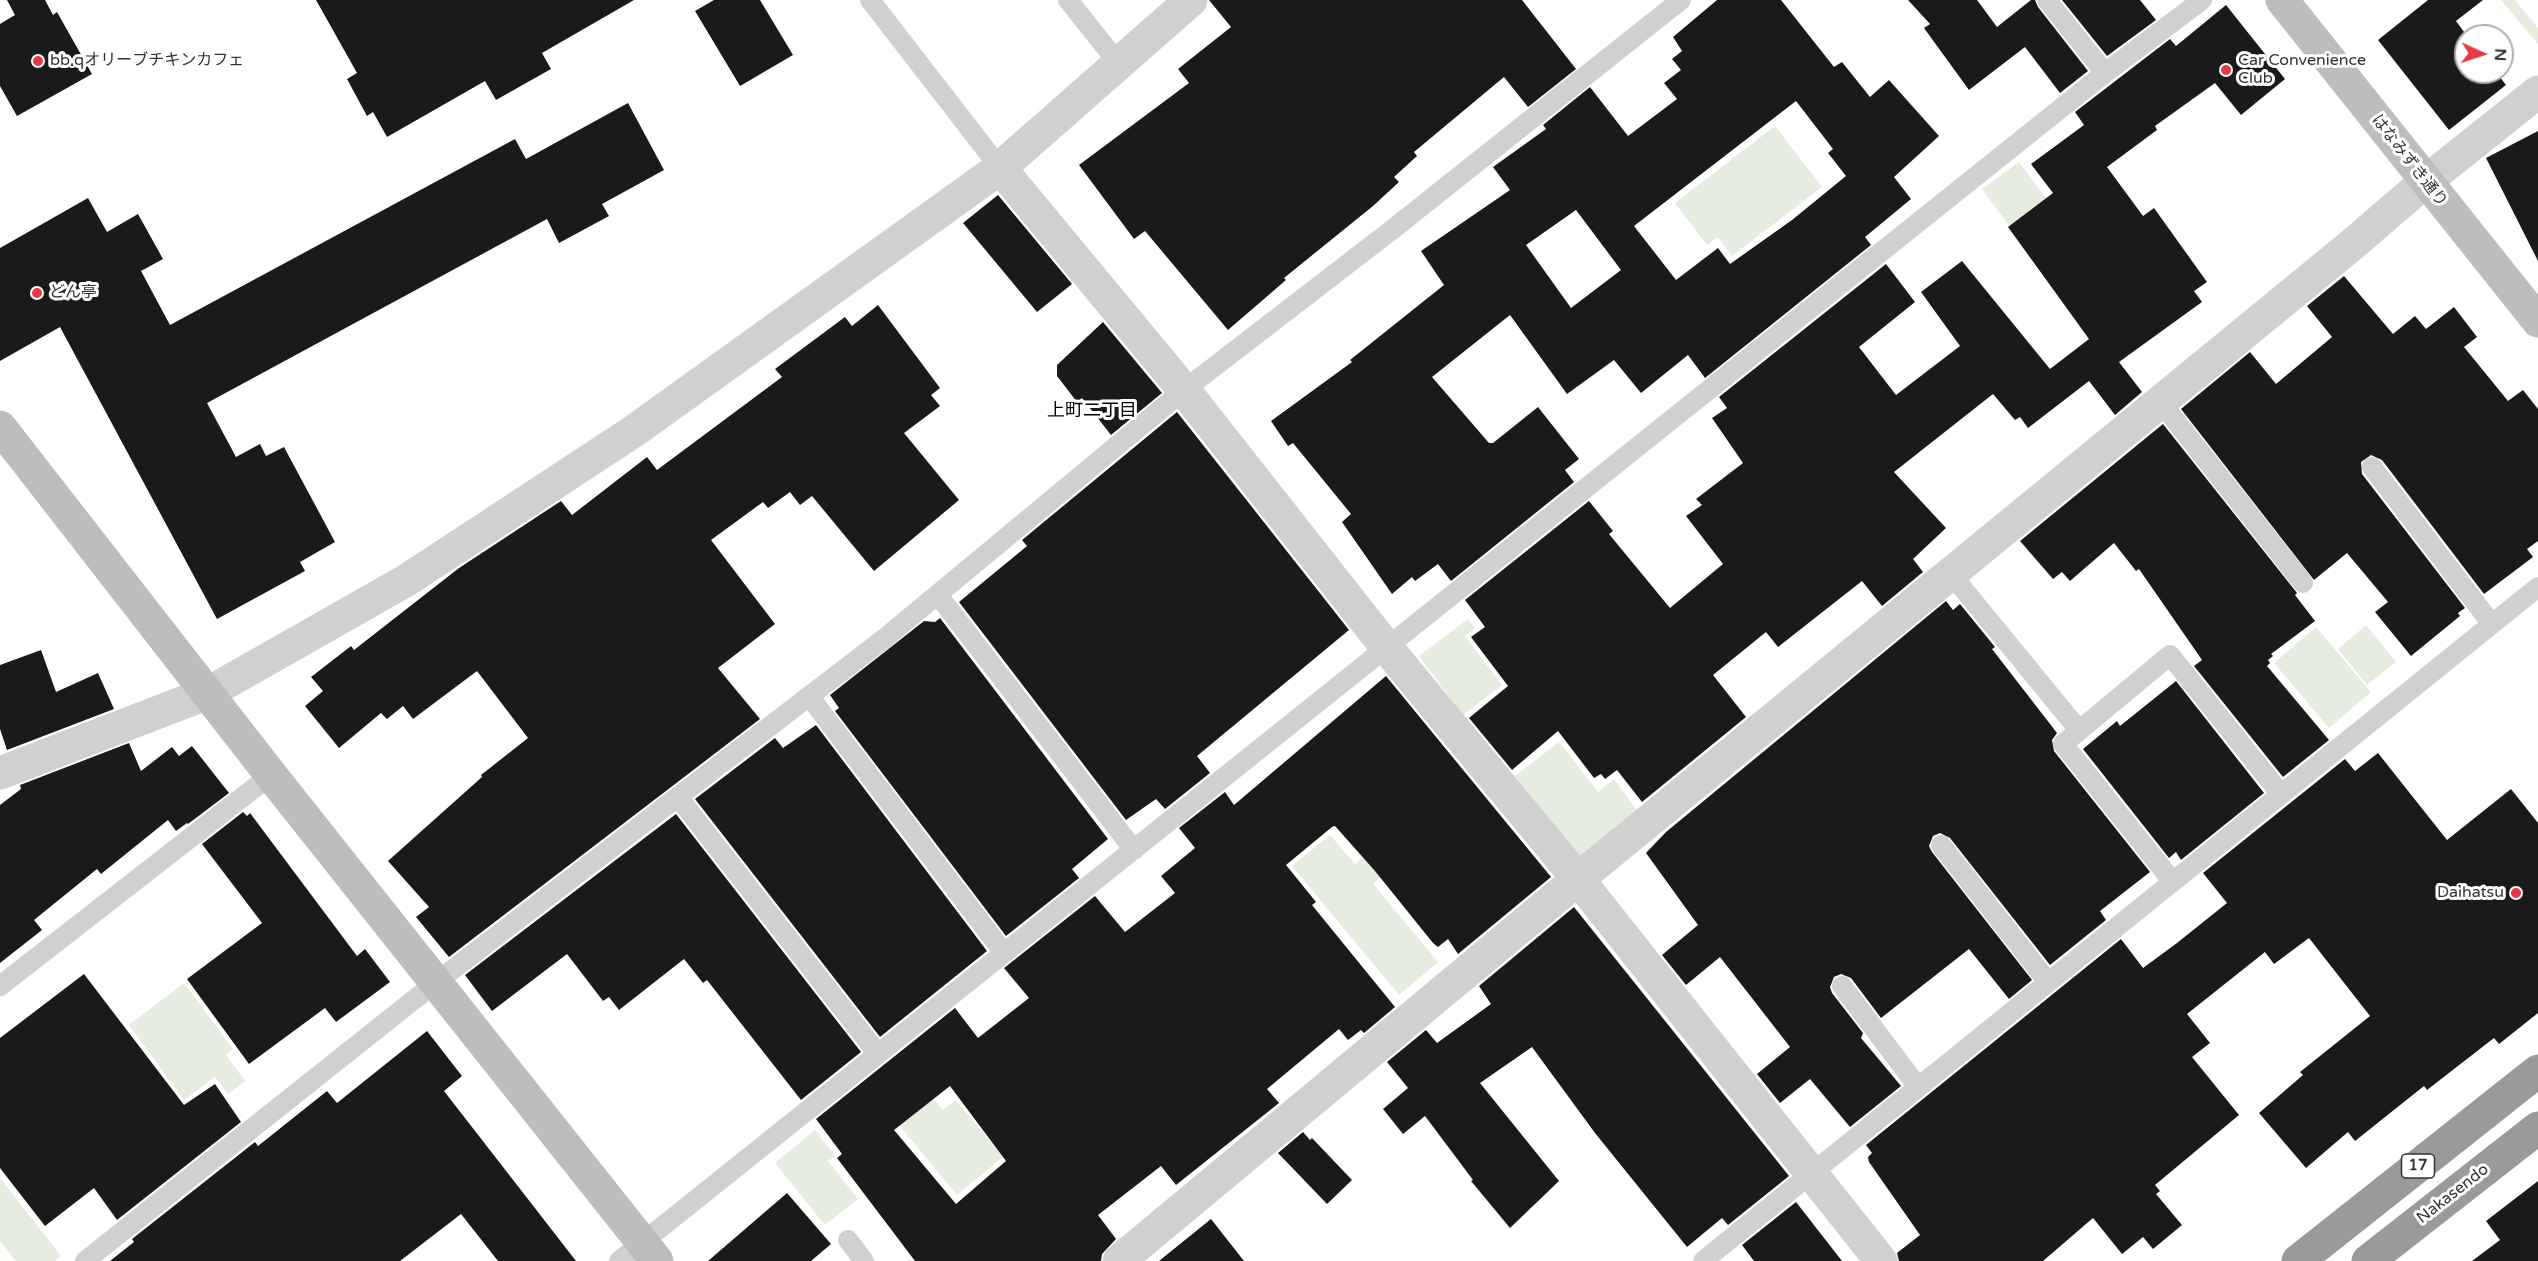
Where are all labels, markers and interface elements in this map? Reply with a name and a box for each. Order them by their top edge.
north arrow [2454,24,2514,84]
text: N [2490,48,2510,62]
place label: bb.qオリーブチキンカフェ [50,51,244,71]
place label: Car Convenience Club [2238,51,2366,89]
marker: bb.qオリーブチキンカフェ [31,54,45,68]
marker: Car Convenience Club [2219,63,2233,77]
street label: はなみずき通り [2367,111,2451,211]
place label: どん亭 [49,283,97,303]
marker: どん亭 [30,286,44,300]
district label: 上町二丁目 [1047,400,1137,422]
place label: Daihatsu [2437,883,2504,903]
marker: Daihatsu [2509,886,2523,900]
road number: 17 [2402,1154,2434,1178]
street label: Nakasendo [2413,1160,2493,1228]

